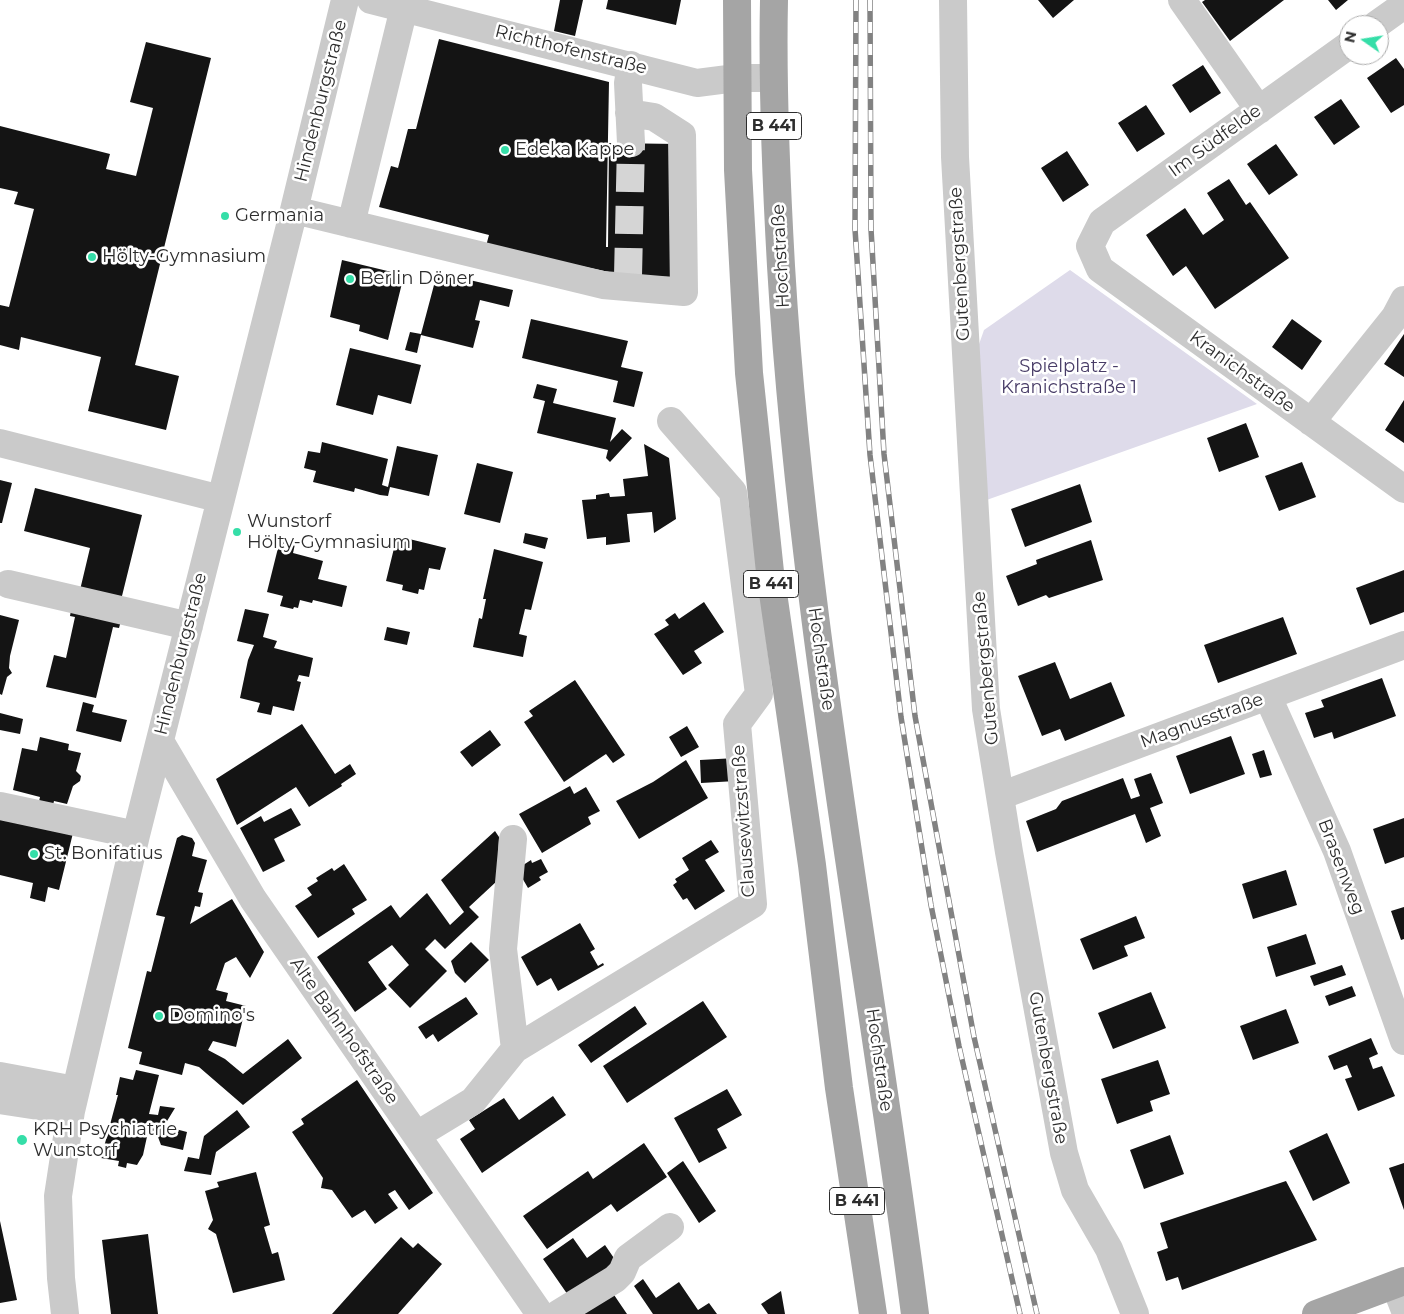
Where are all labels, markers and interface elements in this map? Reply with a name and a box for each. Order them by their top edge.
north arrow [1339,15,1389,65]
street label: Hindenburgstraße [290,18,352,184]
street label: Richthofenstraße [493,21,649,79]
text: N [1340,29,1360,44]
street label: Im Südfelde [1164,100,1266,182]
road number: B 441 [746,112,802,140]
place label: Edeka Kappe [515,139,634,161]
marker: Edeka Kappe [499,144,511,156]
street label: Gutenbergstraße [945,186,975,342]
street label: Hochstraße [767,203,795,309]
place label: Germania [235,205,324,227]
marker: Germania [219,210,231,222]
place label: Hölty-Gymnasium [102,246,266,268]
marker: Hölty-Gymnasium [86,251,98,263]
place label: Berlin Döner [360,268,475,290]
marker: Berlin Döner [344,273,356,285]
street label: Kranichstraße [1185,327,1299,417]
park label: Spielplatz - Kranichstraße 1 [1001,356,1137,398]
place label: Wunstorf Hölty-Gymnasium [247,511,411,554]
marker: Wunstorf Hölty-Gymnasium [231,526,243,538]
road number: B 441 [744,570,798,598]
street label: Hindenburgstraße [150,571,212,737]
street label: Gutenbergstraße [969,590,1003,746]
street label: Hochstraße [803,606,839,712]
street label: Magnusstraße [1138,689,1266,753]
street label: Clausewitzstraße [728,744,760,898]
street label: Brasenweg [1313,816,1369,918]
place label: St. Bonifatius [44,843,163,865]
marker: St. Bonifatius [28,848,40,860]
street label: Alte Bahnhofstraße [285,953,403,1109]
street label: Gutenbergstraße [1024,990,1072,1146]
place label: Domino's [169,1005,255,1027]
street label: Hochstraße [861,1007,897,1113]
marker: Domino's [153,1010,165,1022]
place label: KRH Psychiatrie Wunstorf [33,1119,177,1162]
marker: KRH Psychiatrie Wunstorf [15,1133,29,1147]
road number: B 441 [830,1188,884,1214]

